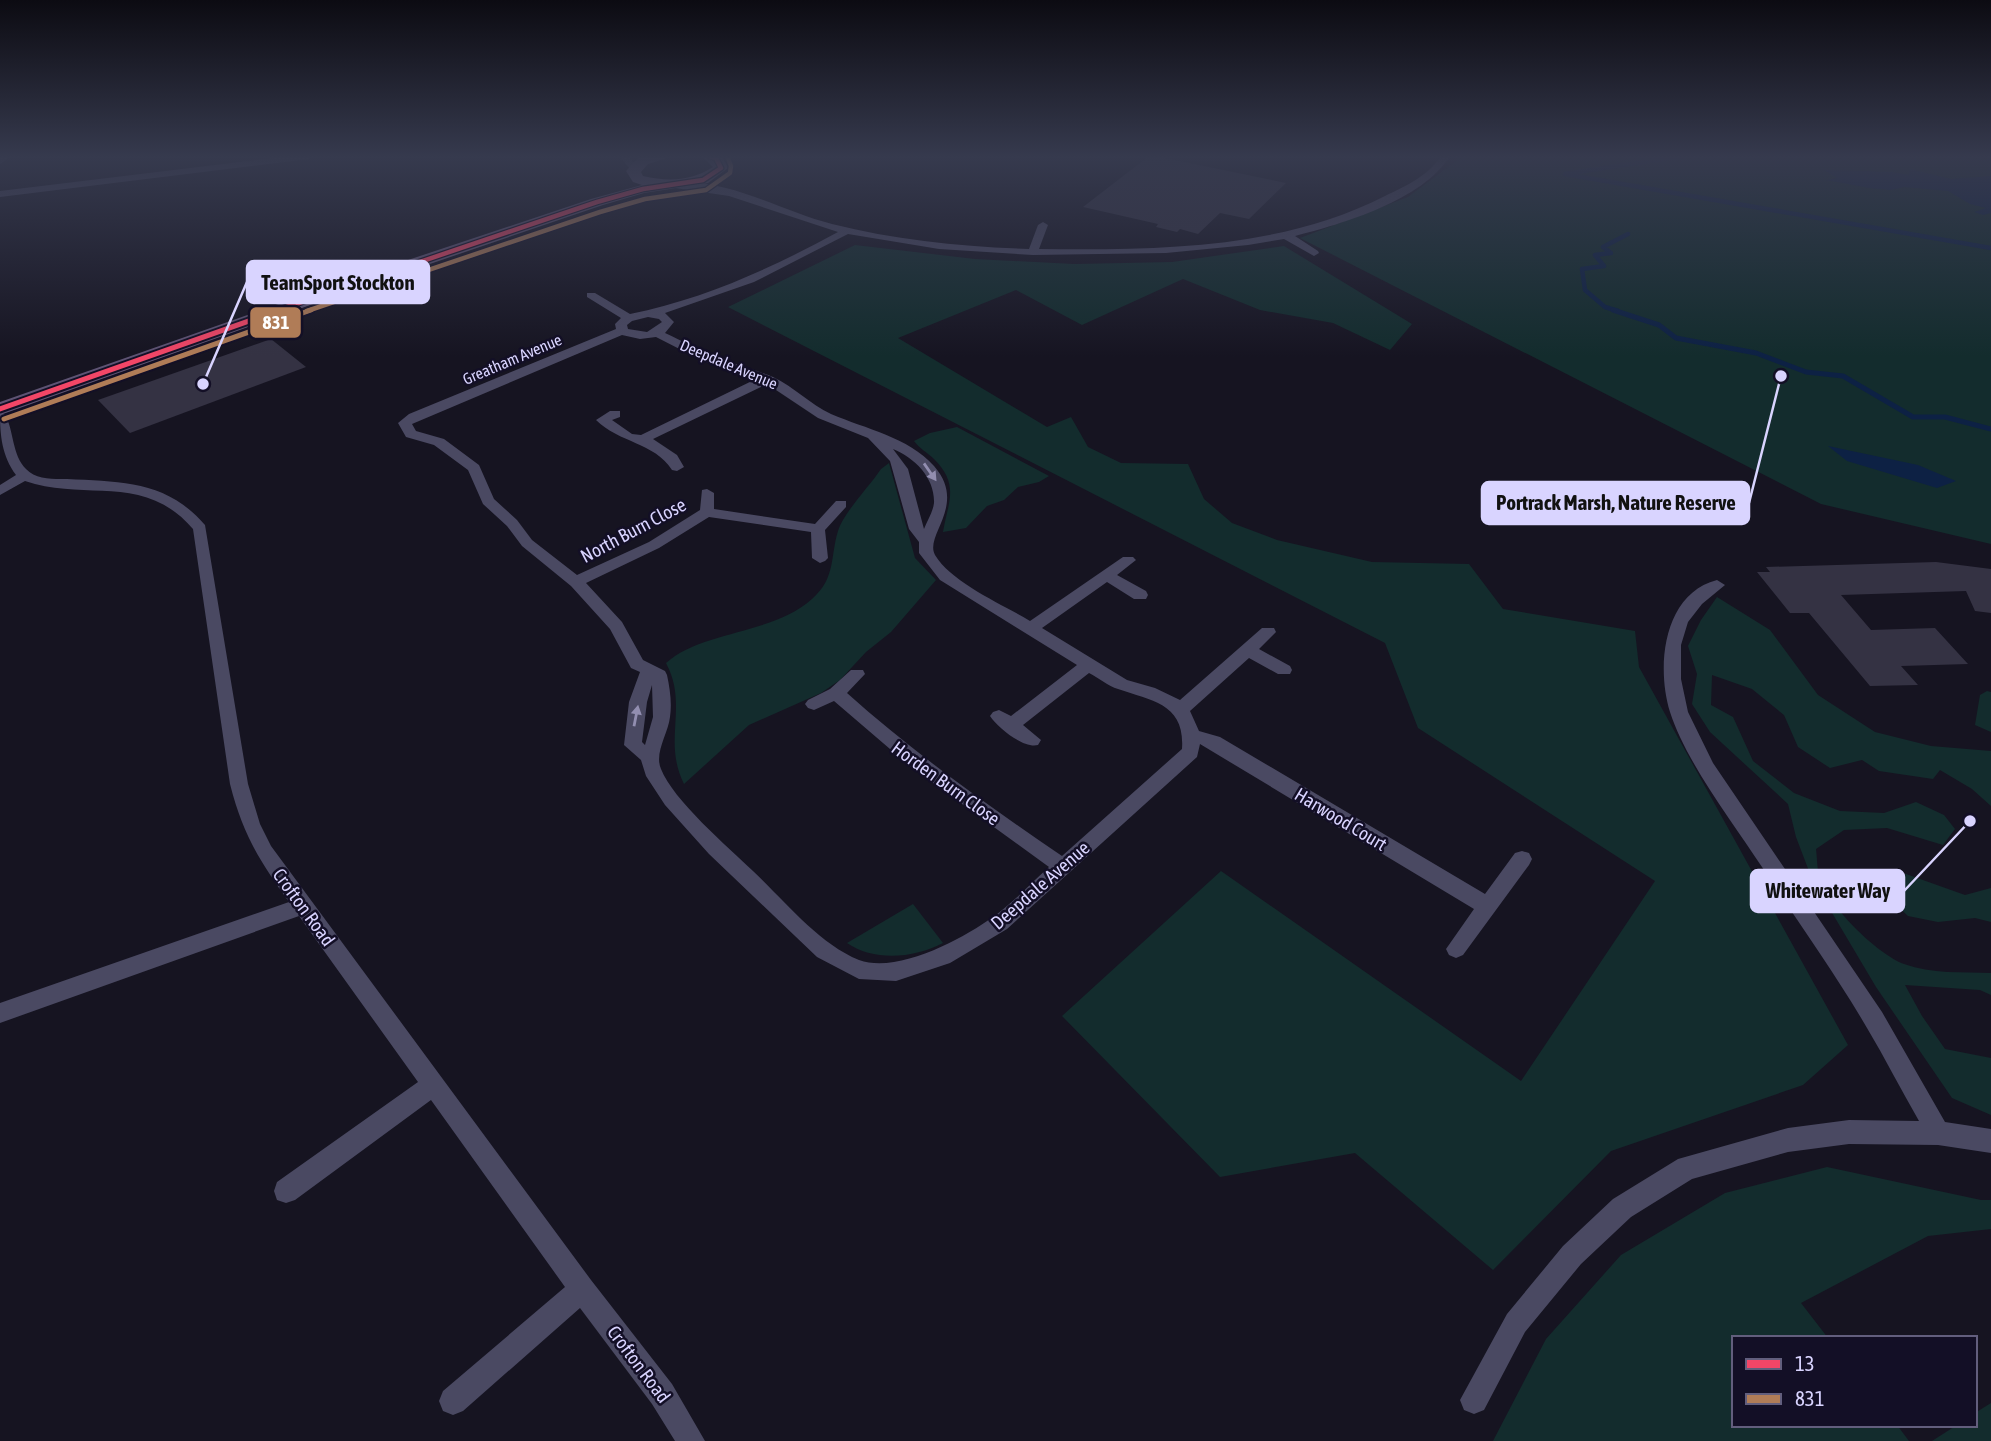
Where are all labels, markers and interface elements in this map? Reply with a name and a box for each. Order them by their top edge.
callout: TeamSport Stockton [247,261,429,303]
text: TeamSport Stockton [261,270,415,294]
line badge: 831 [249,306,302,339]
text: 831 [263,311,289,333]
street label: Greatham Avenue [460,330,564,388]
street label: Deepdale Avenue [677,335,780,393]
one-way arrow [923,462,937,481]
callout: Portrack Marsh, Nature Reserve [1482,482,1749,524]
text: Portrack Marsh, Nature Reserve [1496,490,1736,514]
street label: North Burn Close [577,493,689,567]
one-way arrow [630,705,641,727]
street label: Horden Burn Close [888,736,1004,830]
street label: Harwood Court [1291,783,1391,855]
street label: Deepdale Avenue [986,836,1094,934]
street label: Crofton Road [268,864,340,950]
callout: Whitewater Way [1751,870,1904,912]
text: Whitewater Way [1765,878,1891,902]
street label: Crofton Road [603,1321,675,1407]
legend [1732,1336,1977,1427]
text: 13 [1795,1351,1815,1375]
text: 831 [1795,1386,1825,1410]

